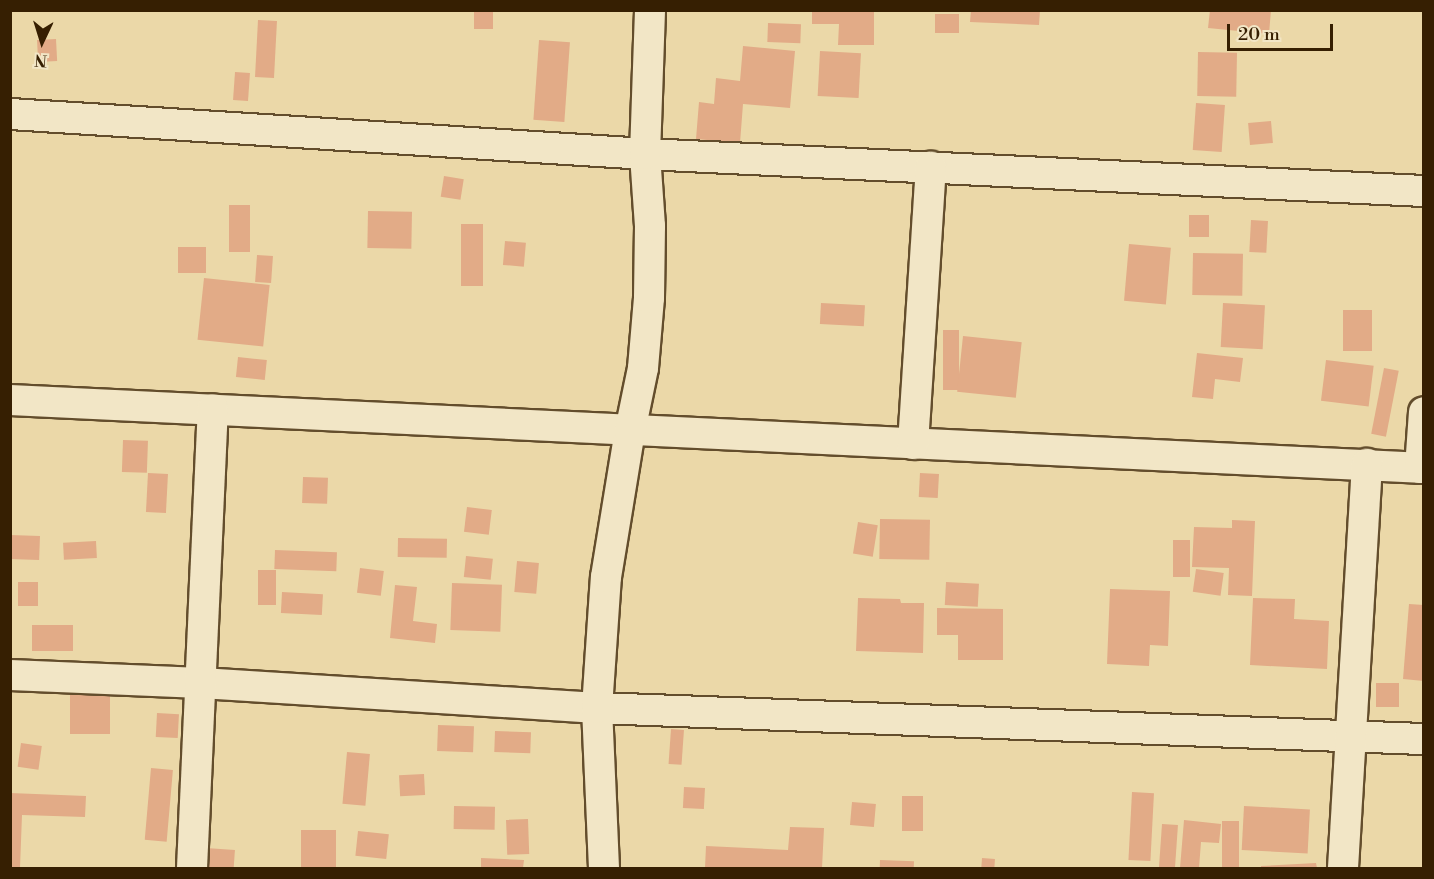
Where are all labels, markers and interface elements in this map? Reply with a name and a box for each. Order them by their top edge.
north arrow [12,12,72,72]
scale bar [1230,12,1336,50]
text: 20 m [1238,23,1280,46]
text: N [34,50,48,70]

